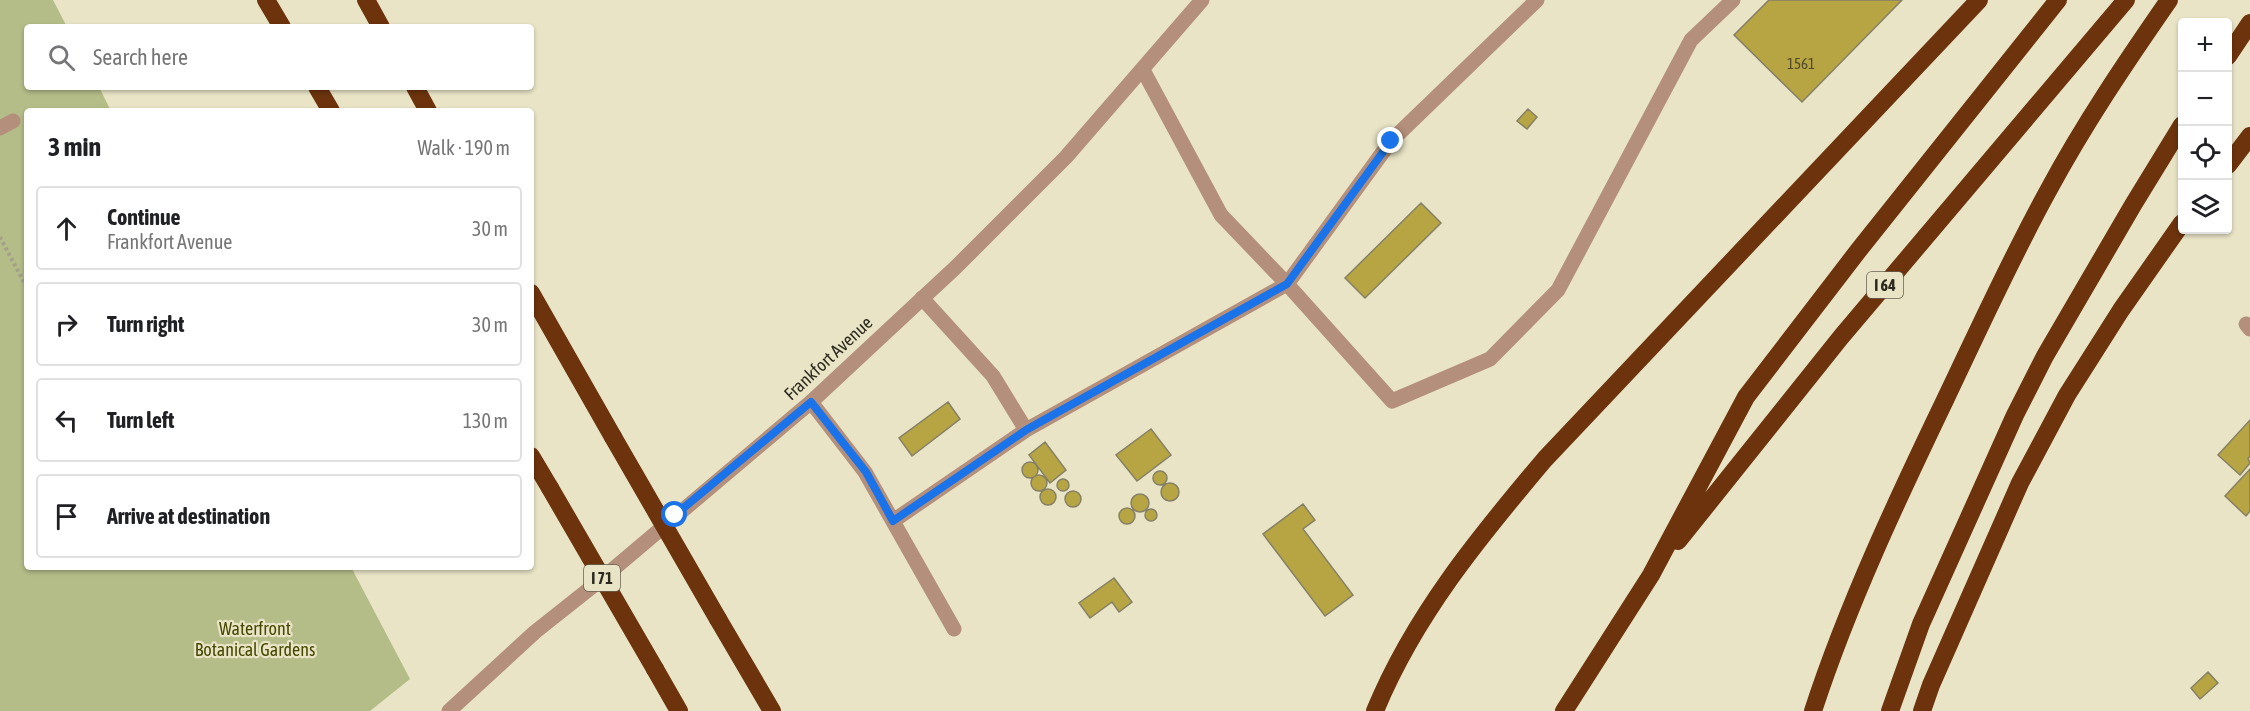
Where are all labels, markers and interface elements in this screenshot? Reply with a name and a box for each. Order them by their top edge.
map controls [2178,18,2232,234]
button: + [2178,18,2232,72]
search box [24,24,534,90]
icon: search [45,41,78,74]
text: Search here [93,44,188,70]
house number: 1561 [1787,55,1815,72]
button: − [2178,72,2232,126]
button: locate [2178,126,2232,180]
route end [1377,127,1403,153]
text: 3 min [48,132,101,162]
text: Walk · 190 m [418,136,510,159]
button: layers [2178,180,2232,234]
text: Continue [107,204,181,230]
icon: ahead [50,212,83,245]
text: 30 m [472,217,508,240]
text: Frankfort Avenue [107,230,232,253]
road number: I 64 [1867,272,1903,298]
icon: right [50,308,83,341]
text: Turn right [107,311,184,337]
street label: Frankfort Avenue [780,312,876,404]
text: 30 m [472,313,508,336]
icon: left [50,404,83,437]
text: Turn left [107,407,174,433]
text: 130 m [463,409,508,432]
icon: arrive [50,500,83,533]
route start [661,501,687,527]
text: Arrive at destination [107,503,270,529]
road number: I 71 [584,565,620,591]
park label: Waterfront Botanical Gardens [195,618,315,660]

